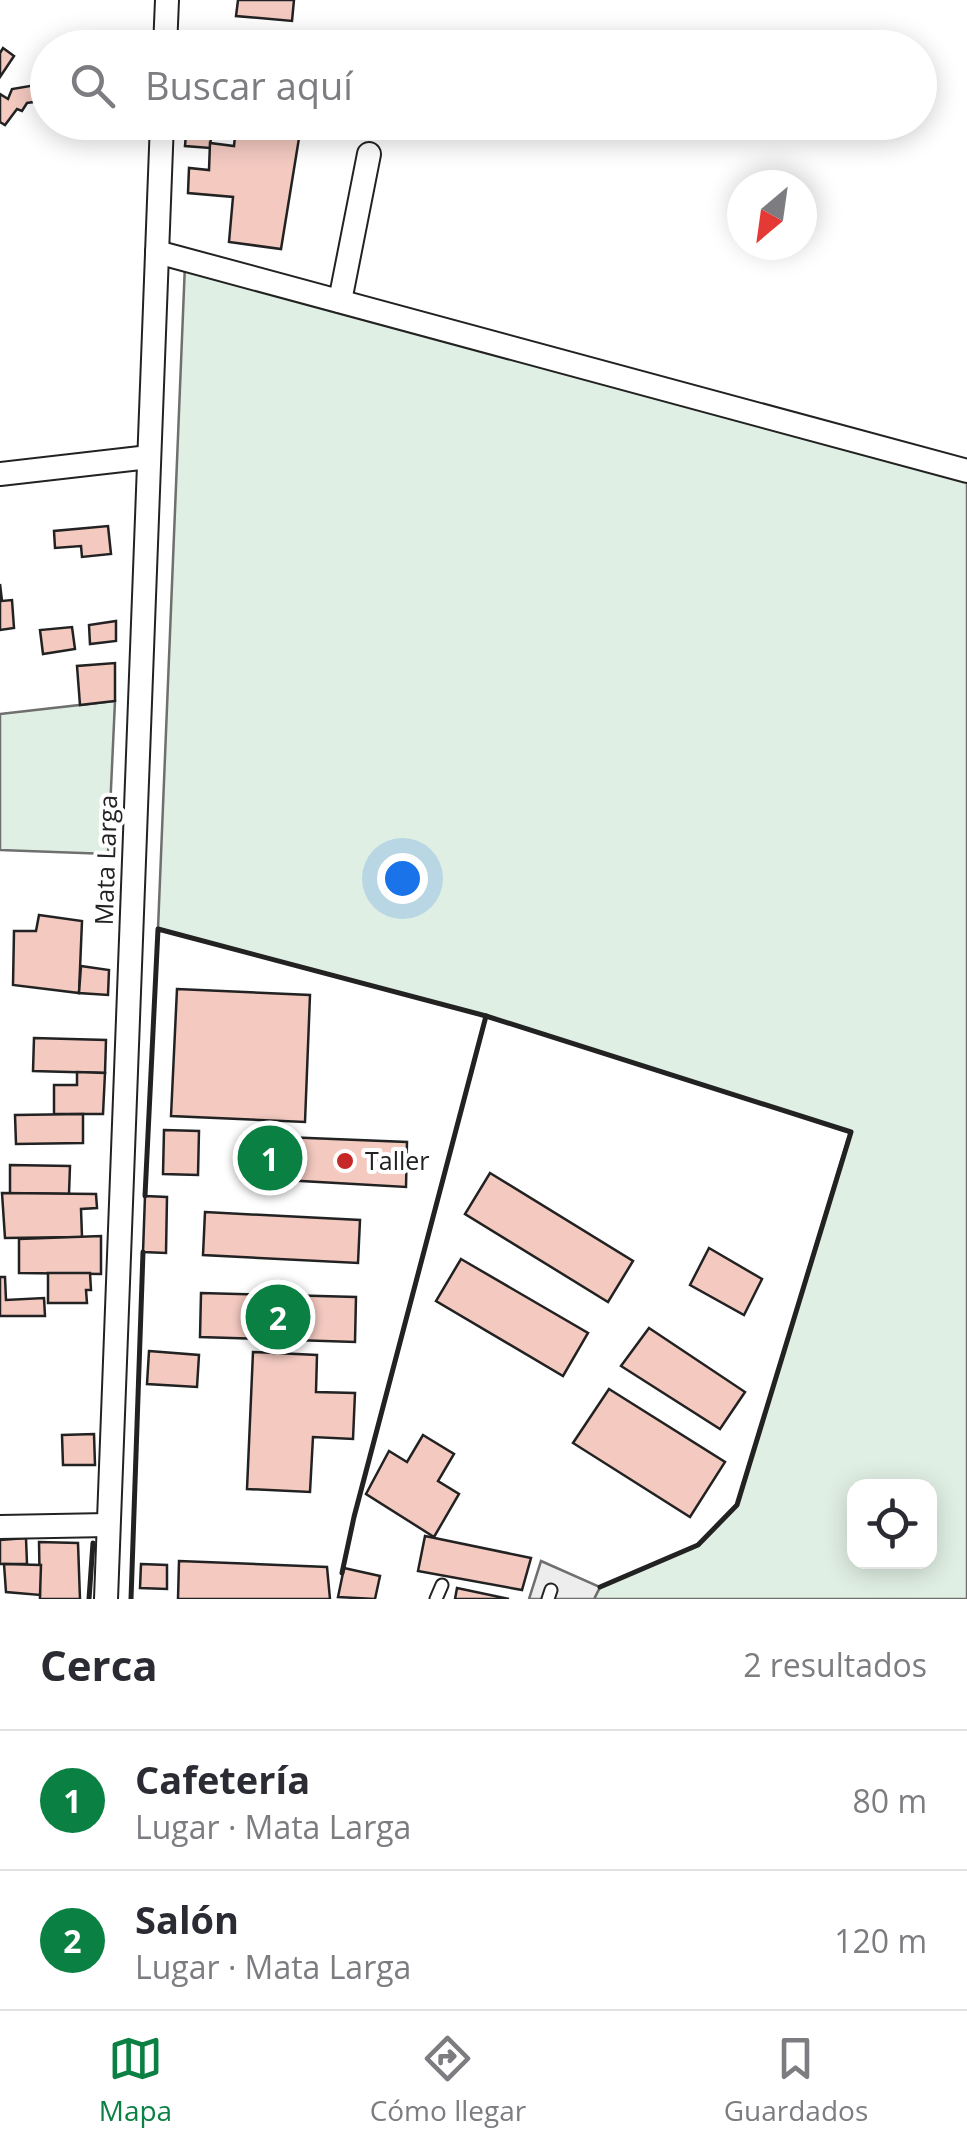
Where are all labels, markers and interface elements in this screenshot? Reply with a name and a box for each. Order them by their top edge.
search box [30,30,937,140]
icon: search [65,58,120,113]
text: Buscar aquí [145,59,353,111]
north arrow [727,170,817,260]
street label: Mata Larga [86,794,124,926]
your location [377,853,428,904]
pin: 1 [238,1120,302,1196]
place label: Taller [365,1143,430,1177]
marker: Taller [334,1150,356,1172]
pin: 2 [246,1280,310,1354]
map controls [847,1479,937,1569]
button: locate [847,1479,937,1569]
text: Cerca [40,1636,158,1693]
text: 2 resultados [743,1643,927,1686]
text: Cafetería [135,1753,310,1805]
text: 1 [63,1779,82,1822]
text: 80 m [852,1779,927,1822]
text: Lugar · Mata Larga [135,1805,411,1848]
text: Salón [135,1893,239,1945]
text: 2 [63,1919,82,1962]
text: 120 m [834,1919,927,1962]
text: Lugar · Mata Larga [135,1945,411,1988]
tab: Mapa [99,2031,172,2129]
tab: Cómo llegar [370,2031,526,2129]
tab: Guardados [724,2031,868,2129]

